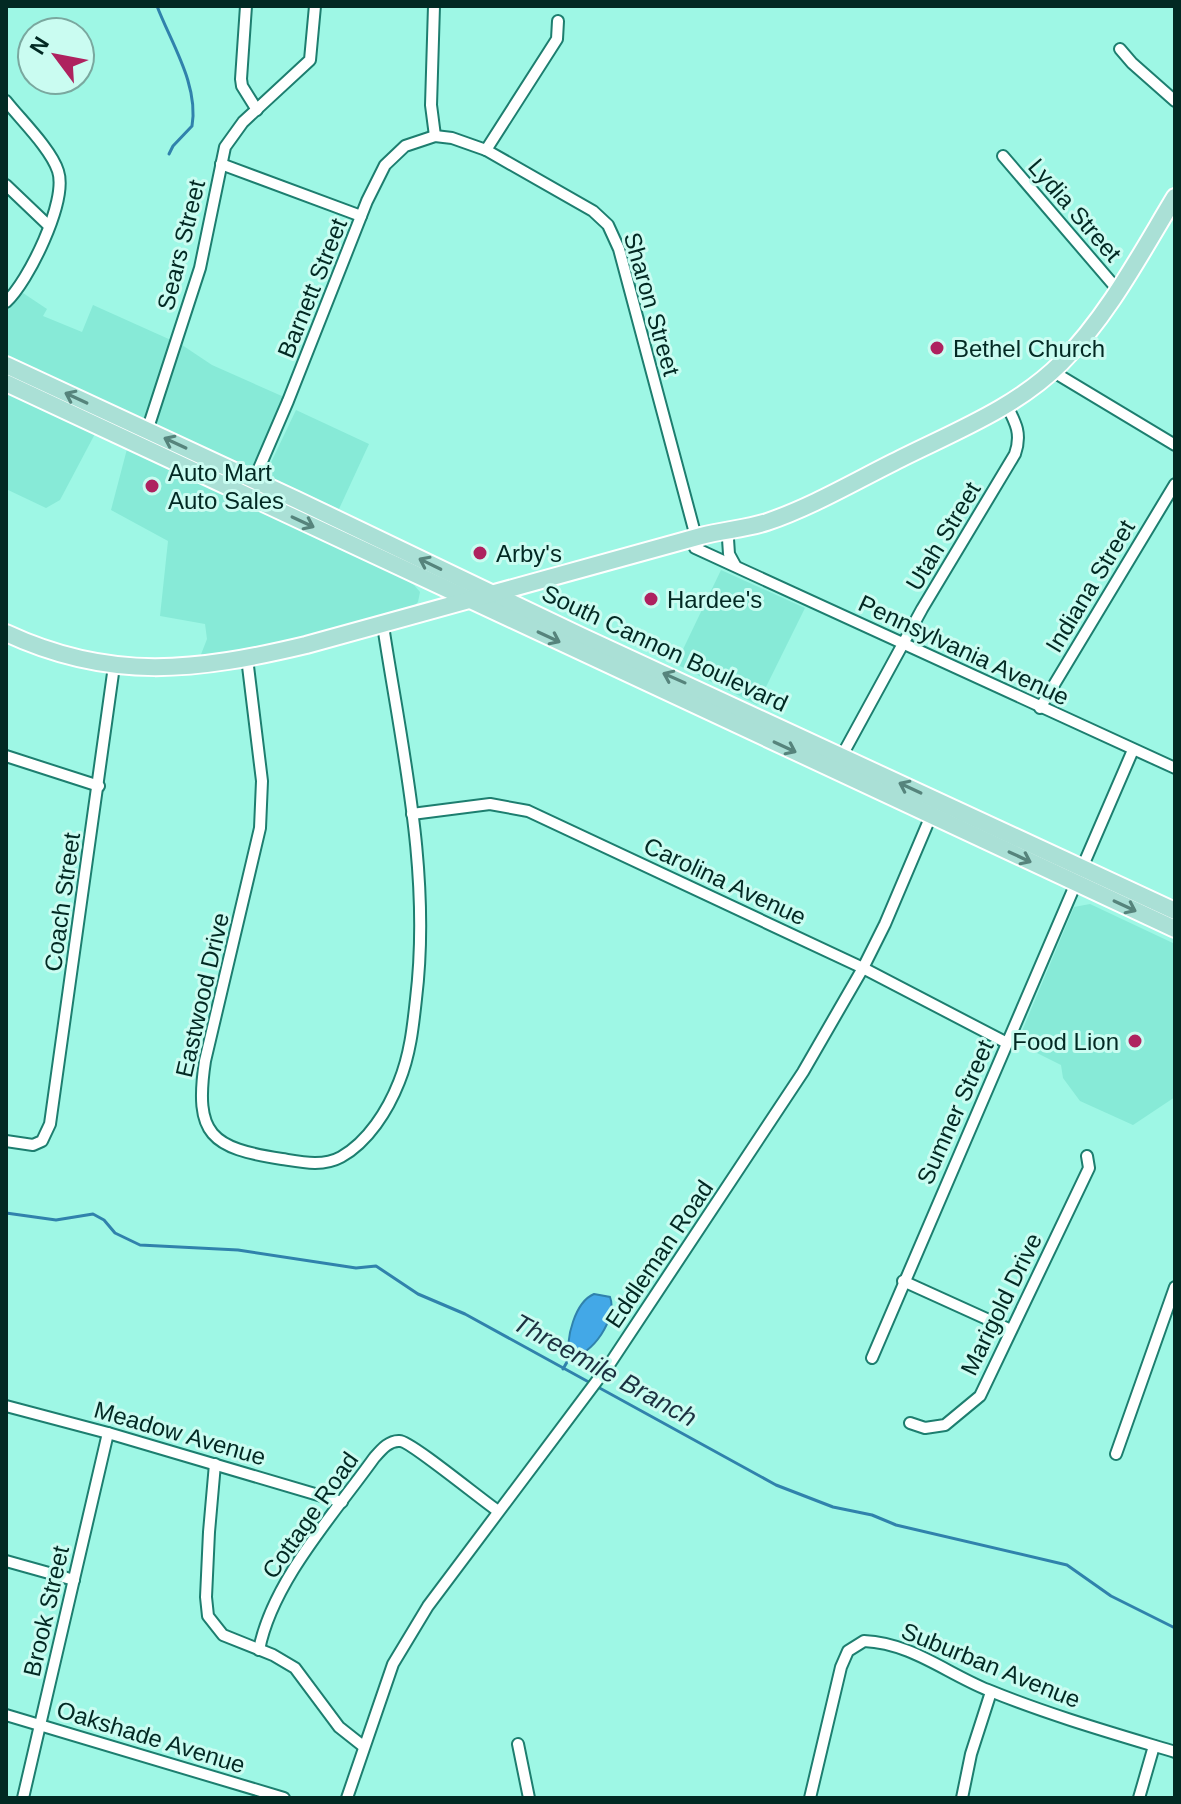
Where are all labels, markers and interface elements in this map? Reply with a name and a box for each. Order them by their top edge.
north arrow [16,16,96,96]
text: N [25,32,54,59]
street label: Lydia Street [1023,153,1127,267]
street label: Sears Street [152,177,210,313]
street label: Barnett Street [272,214,352,362]
street label: Sharon Street [619,229,685,379]
place label: Bethel Church [953,335,1105,362]
marker: Bethel Church [928,339,946,357]
one-way arrow [65,390,89,405]
one-way arrow [163,435,187,450]
place label: Auto Mart Auto Sales [168,459,284,514]
marker: Auto Mart Auto Sales [143,477,161,495]
street label: Utah Street [900,477,986,595]
one-way arrow [290,515,314,530]
street label: Indiana Street [1040,515,1140,657]
place label: Arby's [496,540,562,567]
marker: Arby's [471,544,489,562]
one-way arrow [419,556,443,571]
street label: South Cannon Boulevard [538,579,792,717]
place label: Hardee's [667,586,762,613]
street label: Pennsylvania Avenue [854,589,1074,711]
marker: Hardee's [642,590,660,608]
one-way arrow [537,630,561,645]
one-way arrow [662,670,687,685]
one-way arrow [772,740,796,755]
one-way arrow [898,780,922,795]
street label: Coach Street [39,830,85,973]
street label: Carolina Avenue [640,832,810,930]
one-way arrow [1008,850,1032,865]
one-way arrow [1113,899,1137,914]
street label: Eastwood Drive [170,910,234,1080]
place label: Food Lion [1012,1028,1119,1055]
marker: Food Lion [1126,1032,1144,1050]
street label: Sumner Street [911,1036,999,1188]
street label: Eddleman Road [600,1175,718,1333]
street label: Marigold Drive [955,1229,1047,1379]
water label: Threemile Branch [508,1307,702,1433]
street label: Meadow Avenue [91,1396,269,1470]
street label: Cottage Road [256,1447,364,1583]
street label: Brook Street [18,1543,74,1679]
street label: Suburban Avenue [898,1617,1084,1713]
street label: Oakshade Avenue [53,1695,249,1779]

